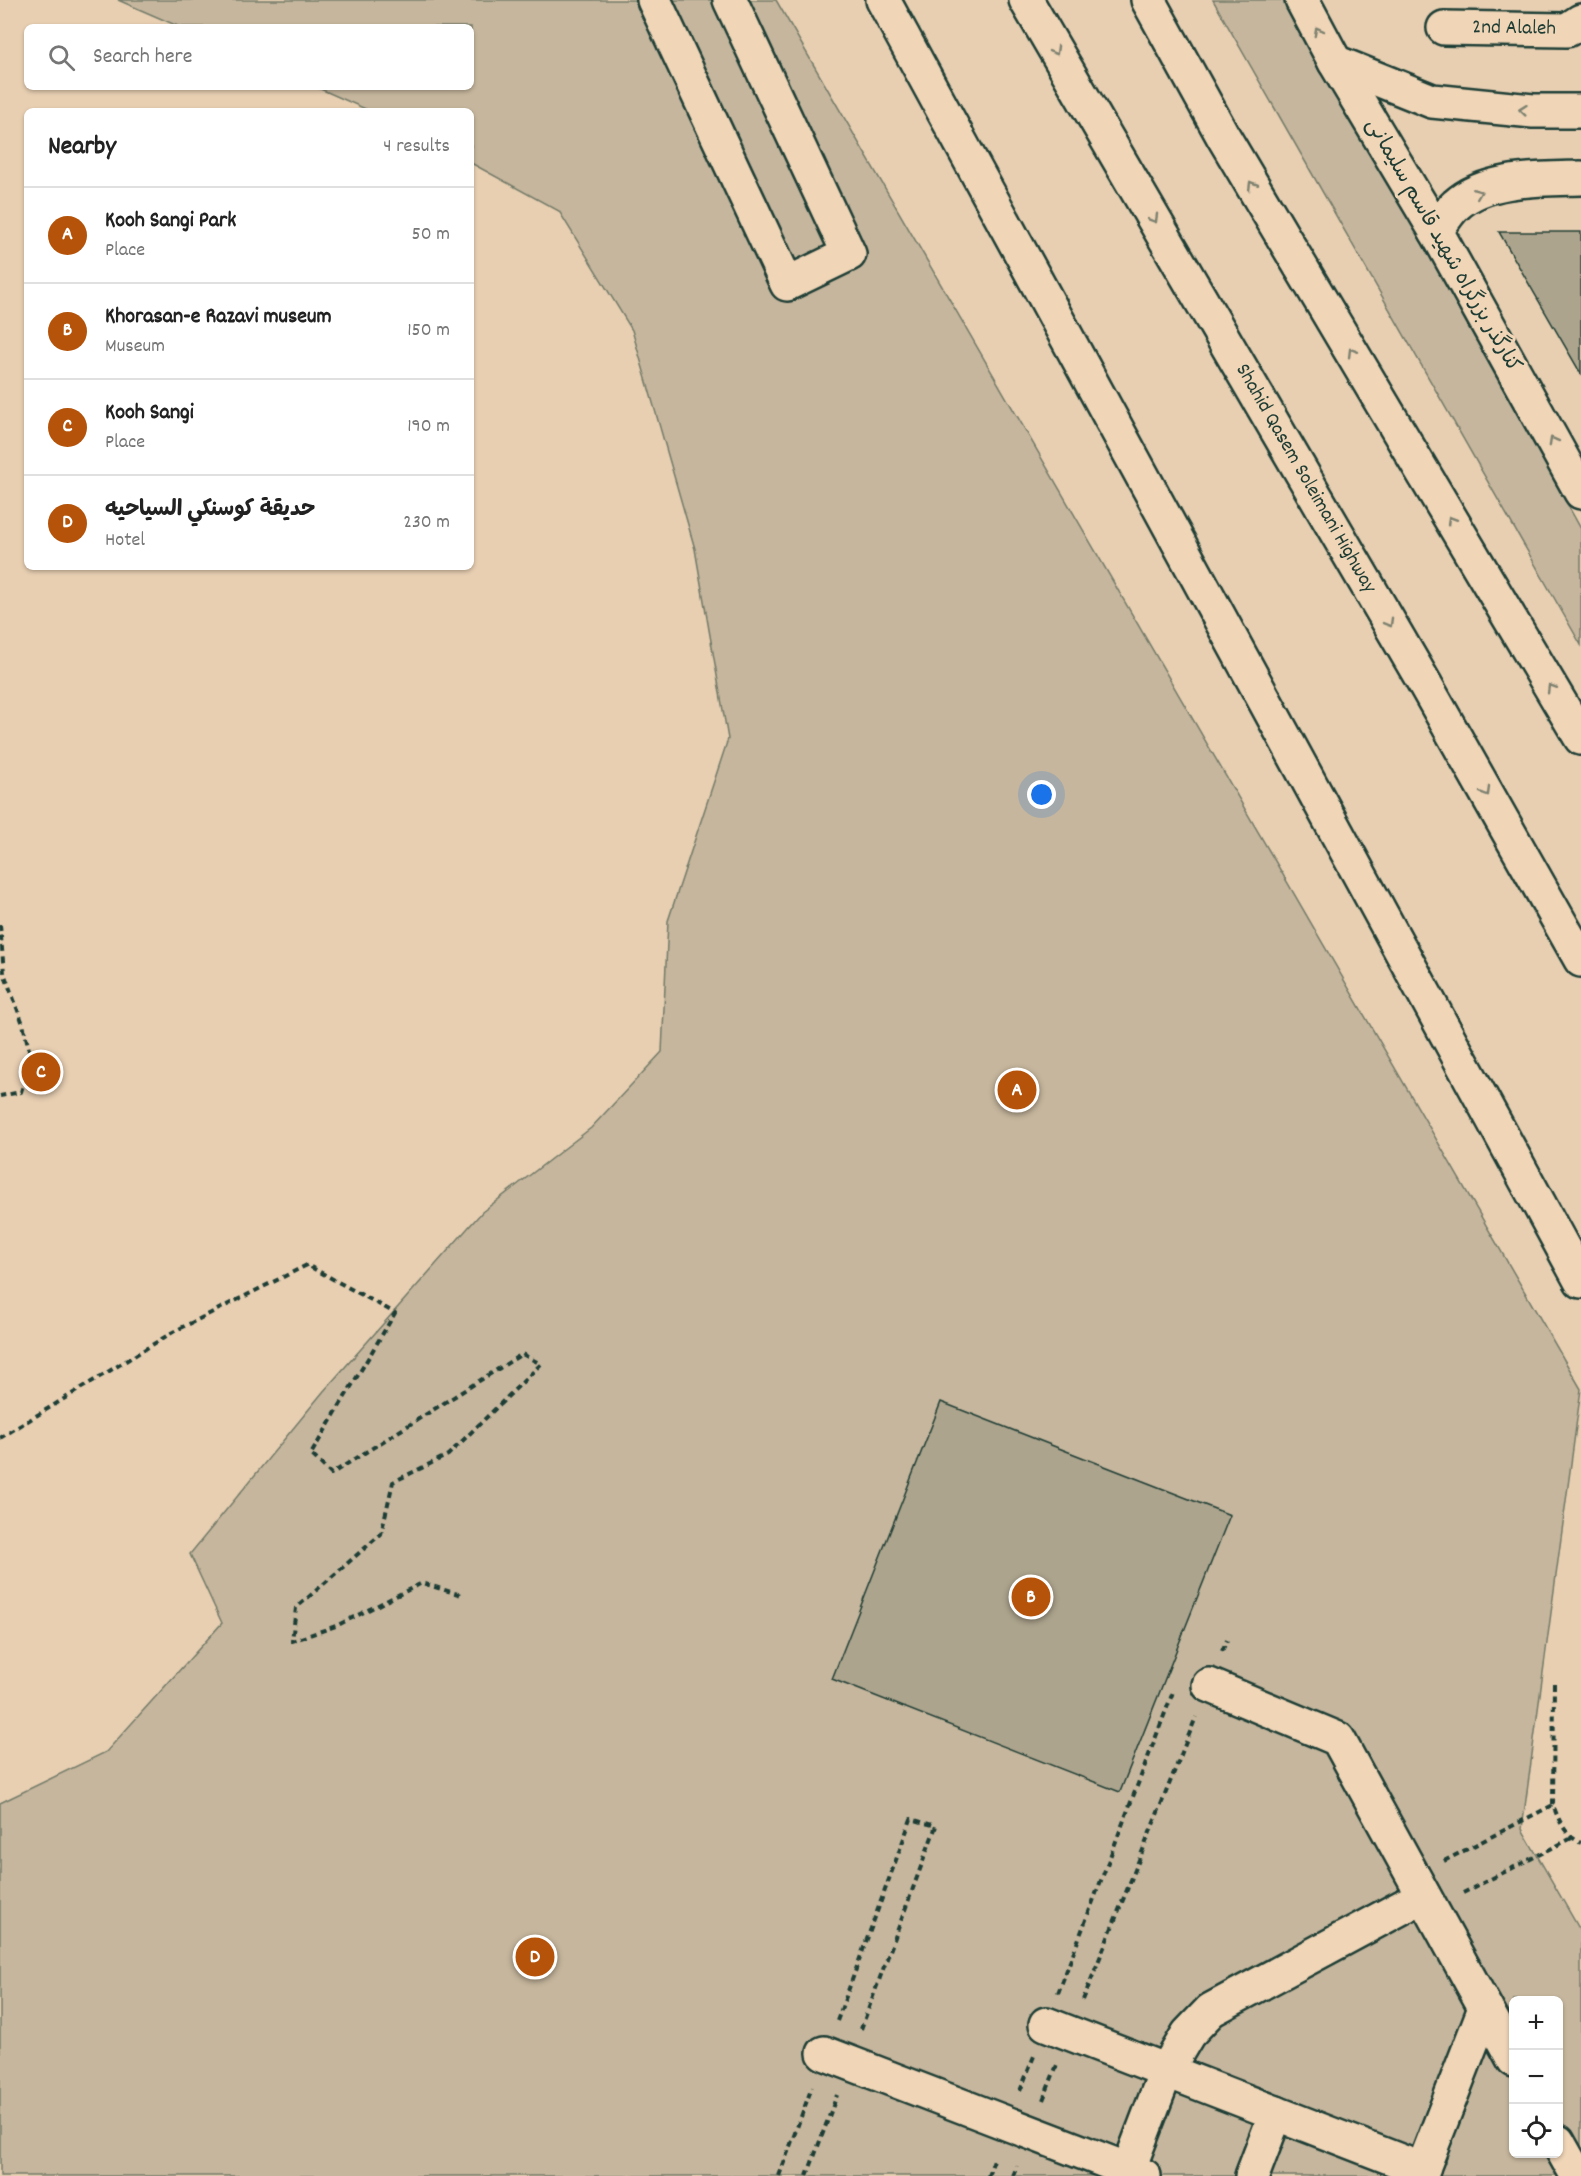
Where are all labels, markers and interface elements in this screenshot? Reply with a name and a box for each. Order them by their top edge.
street label: 2nd Alaleh [1472,13,1556,45]
search box [24,24,474,90]
one-way arrow [1314,27,1325,37]
icon: search [45,41,78,74]
text: Search here [93,42,192,73]
one-way arrow [1048,44,1060,55]
one-way arrow [1518,104,1527,117]
street label: کنارگذر بزرگراه شهید قاسم سلیمانی [1357,113,1527,379]
text: Nearby [48,129,116,166]
text: 4 results [383,133,450,161]
one-way arrow [1247,181,1259,191]
one-way arrow [1471,188,1482,200]
text: Kooh Sangi Park [105,206,236,237]
one-way arrow [1146,213,1158,223]
text: A [62,221,73,249]
text: 50 m [412,221,450,249]
text: Place [105,237,145,265]
text: Khorasan-e Razavi museum [105,302,332,333]
text: B [63,317,72,345]
text: 150 m [407,317,450,345]
text: Museum [105,333,165,361]
one-way arrow [1347,348,1359,358]
street label: Shahid Qasem Soleimani Highway [1227,359,1383,600]
text: Kooh Sangi [105,398,194,429]
text: C [63,413,72,441]
text: 190 m [407,413,450,441]
text: Place [105,429,145,457]
one-way arrow [1548,437,1560,447]
text: حديقة كوسنكي السياحيه [105,495,315,526]
text: D [62,509,73,537]
text: 230 m [403,509,450,537]
one-way arrow [1447,516,1459,526]
text: Hotel [105,527,145,555]
one-way arrow [1382,617,1394,627]
one-way arrow [1547,684,1558,694]
your location [1027,780,1056,809]
one-way arrow [1479,786,1490,797]
pin: C [22,1050,60,1094]
pin: A [998,1068,1036,1112]
pin: B [1012,1574,1050,1620]
pin: D [516,1934,554,1980]
map controls [1509,1996,1563,2158]
button: + [1509,1996,1563,2050]
button: − [1509,2050,1563,2104]
button: locate [1509,2104,1563,2158]

